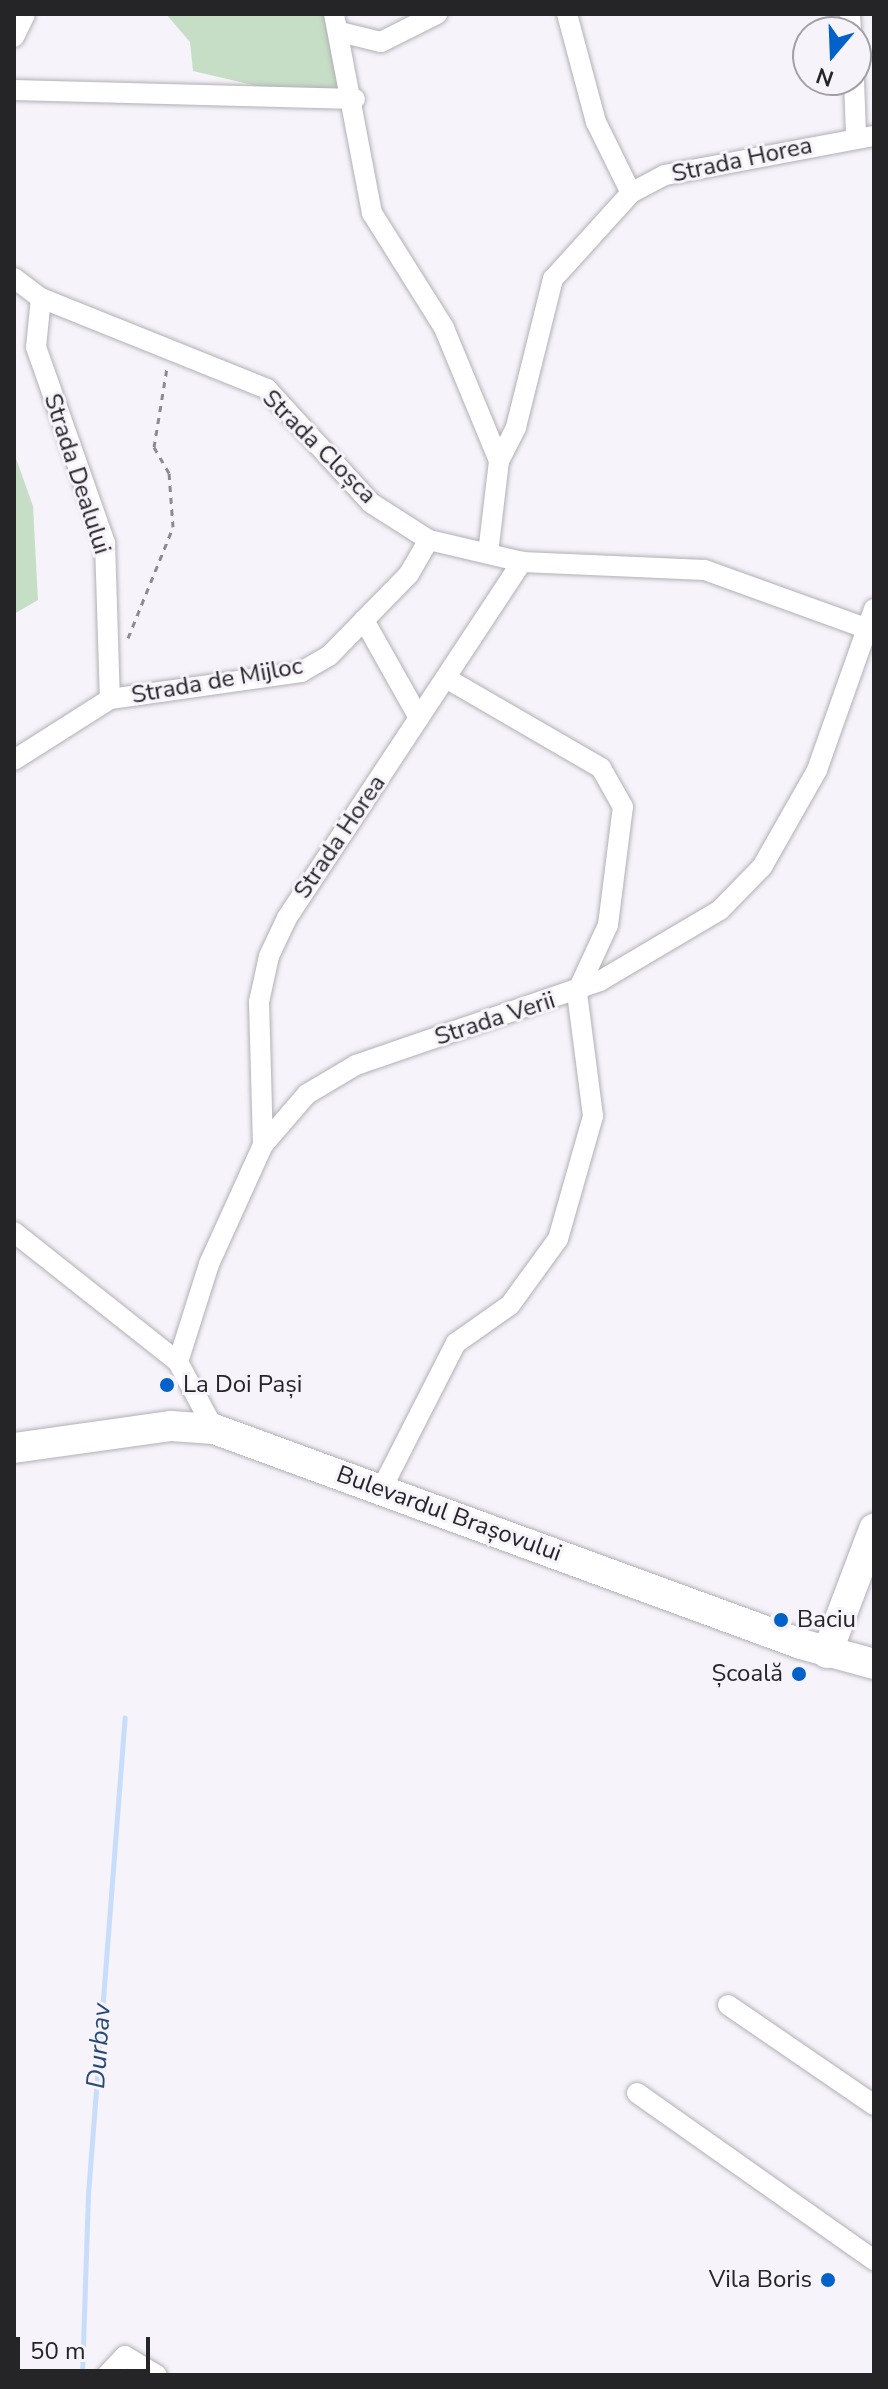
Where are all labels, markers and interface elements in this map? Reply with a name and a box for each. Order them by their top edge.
north arrow [792,16,872,96]
text: N [812,60,838,94]
street label: Strada Horea [669,131,815,189]
street label: Strada Cloșca [256,384,382,510]
street label: Strada Dealului [37,390,117,558]
street label: Strada de Mijloc [129,652,305,710]
street label: Strada Horea [288,770,392,904]
street label: Strada Verii [431,986,559,1052]
place label: La Doi Pași [183,1371,302,1399]
marker: La Doi Pași [158,1376,176,1394]
street label: Bulevardul Brașovului [333,1460,565,1568]
place label: Baciu [797,1606,856,1634]
marker: Baciu [772,1611,790,1629]
place label: Școală [711,1660,783,1688]
marker: Școală [790,1665,808,1683]
water label: Durbav [80,2002,118,2090]
place label: Vila Boris [709,2266,812,2294]
marker: Vila Boris [819,2271,837,2289]
scale bar [20,2321,154,2371]
text: 50 m [30,2335,86,2367]

